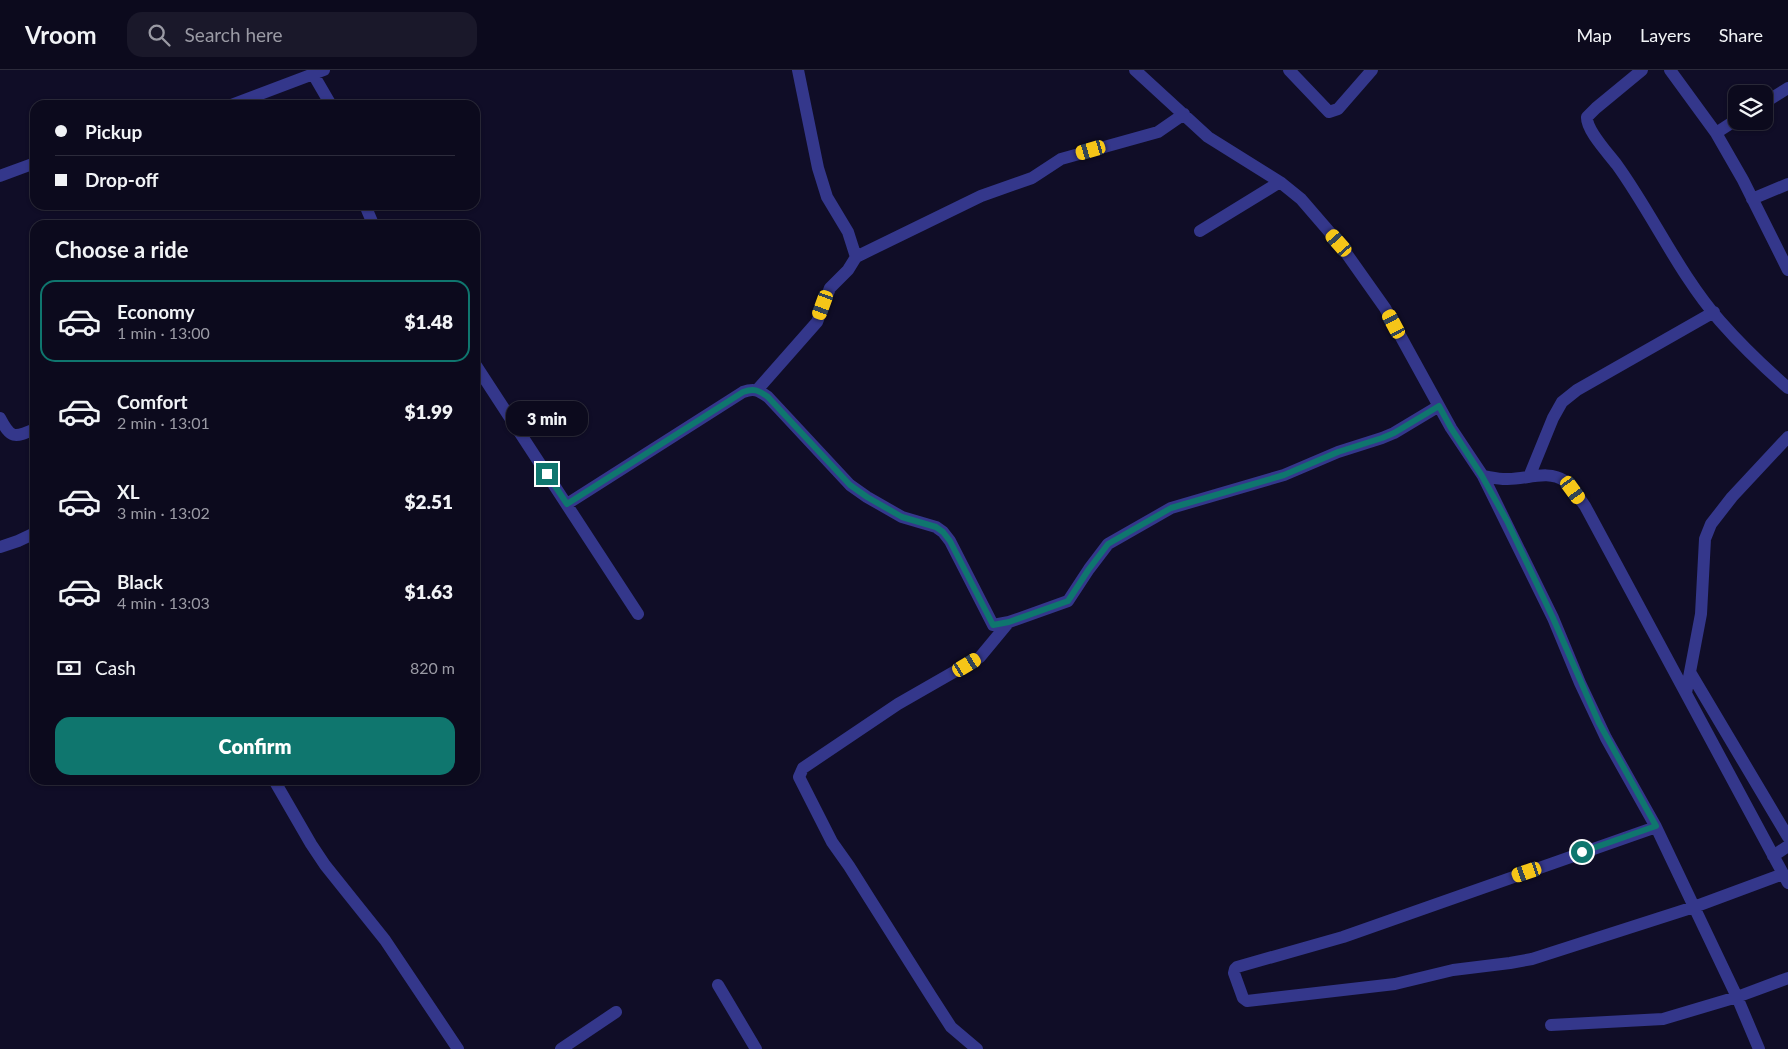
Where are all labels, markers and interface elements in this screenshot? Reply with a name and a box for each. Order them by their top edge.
search box [127,12,477,57]
text: Vroom [25,20,97,49]
icon: search [145,21,173,49]
text: Search here [185,23,283,46]
text: Map [1576,24,1612,46]
text: Layers [1640,24,1691,46]
text: Share [1719,24,1763,46]
map controls [1728,85,1773,130]
button: layers [1728,85,1773,130]
text: Pickup [85,120,142,143]
car [1074,139,1107,161]
text: Drop-off [85,168,159,191]
car [1323,227,1354,259]
text: Choose a ride [55,236,189,263]
car [810,288,835,322]
icon: car [57,299,102,344]
text: Economy [117,300,195,323]
car [1380,307,1407,341]
text: $1.48 [404,310,453,333]
text: 1 min · 13:00 [117,323,210,342]
icon: car [57,389,102,434]
text: Comfort [117,390,188,413]
text: $1.99 [404,400,453,423]
callout: 3 min [506,402,588,436]
text: 3 min [527,409,567,428]
text: 2 min · 13:01 [117,413,210,432]
route end [536,463,558,485]
car [1558,473,1587,507]
icon: car [57,479,102,524]
text: XL [117,480,140,503]
text: $2.51 [404,490,453,513]
text: 3 min · 13:02 [117,503,210,522]
icon: car [57,569,102,614]
text: Black [117,570,163,593]
text: $1.63 [404,580,453,603]
text: 4 min · 13:03 [117,593,210,612]
car [950,651,983,679]
icon: cash [55,654,83,682]
text: Cash [95,656,136,679]
text: 820 m [410,658,455,677]
button: Confirm [55,717,455,775]
route start [1571,841,1593,863]
car [1510,860,1543,884]

